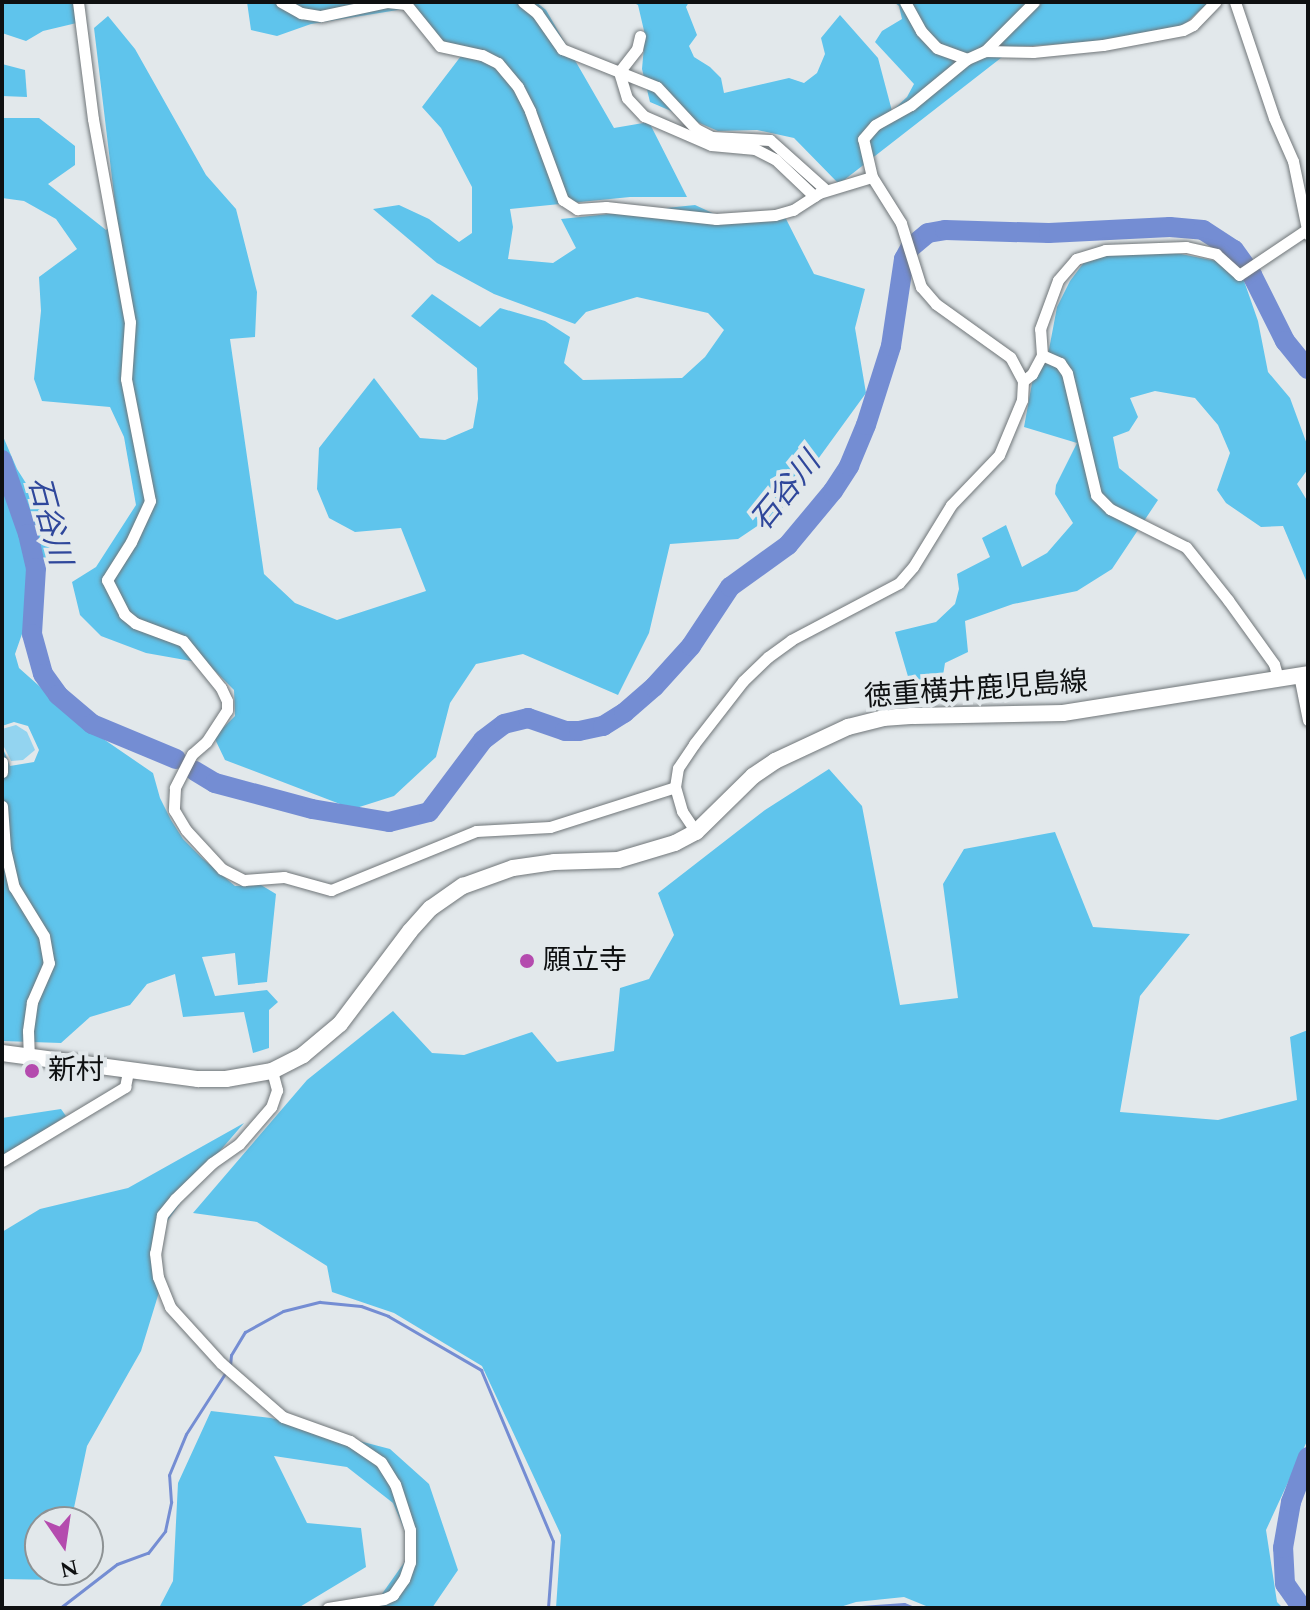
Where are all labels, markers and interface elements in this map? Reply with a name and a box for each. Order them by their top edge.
water label: 石谷川 [744,446,828,538]
water label: 石谷川 [20,473,78,569]
street label: 徳重横井鹿児島線 [863,665,1089,715]
place label: 願立寺 [543,944,627,978]
marker: 願立寺 [518,952,536,970]
place label: 新村 [48,1054,104,1088]
marker: 新村 [23,1062,41,1080]
north arrow [24,1506,104,1586]
text: N [57,1550,82,1586]

